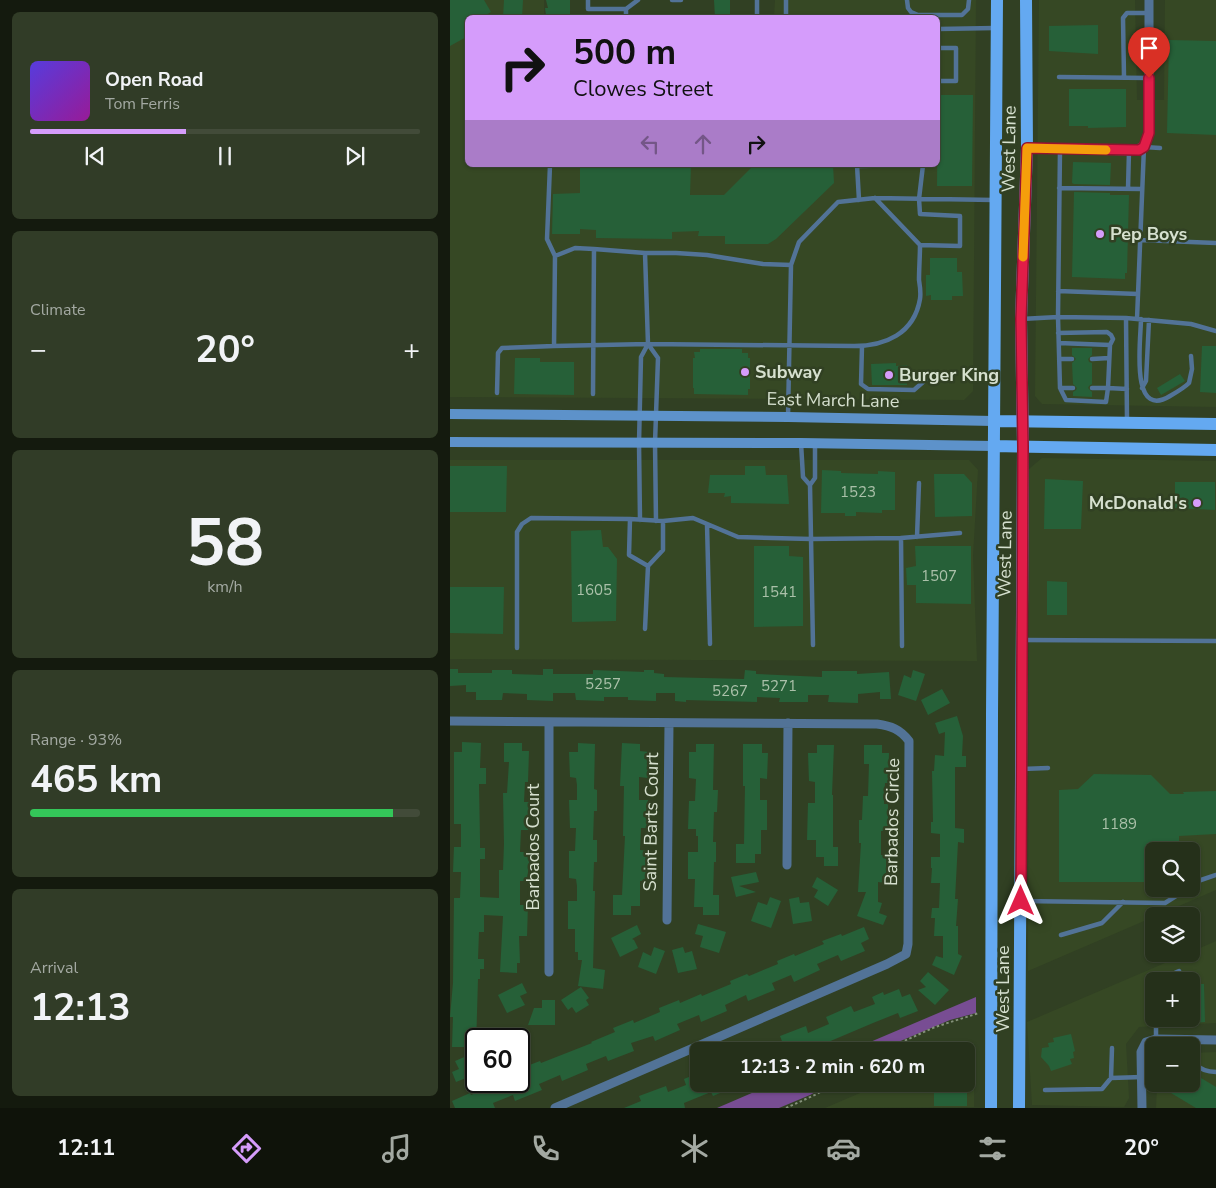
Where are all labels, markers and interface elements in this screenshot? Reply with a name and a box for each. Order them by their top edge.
pin [1128,27,1170,78]
text: 500 m [573,29,676,76]
icon: arrive [1135,34,1163,62]
icon: right [490,35,555,100]
text: Open Road [105,67,203,93]
text: Clowes Street [573,74,713,104]
text: Tom Ferris [105,93,180,115]
street label: West Lane [996,105,1022,193]
icon: left [636,130,664,158]
icon: ahead [689,130,717,158]
icon: right [742,130,770,158]
icon: previous [81,142,109,170]
icon: pause [211,142,239,170]
icon: next [341,142,369,170]
place label: Pep Boys [1110,222,1188,246]
marker: Pep Boys [1094,228,1106,240]
text: Climate [30,299,85,321]
text: 20° [195,324,255,375]
text: − [30,331,47,369]
text: + [403,331,420,369]
place label: Subway [755,360,822,384]
place label: Burger King [899,363,999,387]
marker: Subway [739,366,751,378]
marker: Burger King [883,369,895,381]
street label: East March Lane [766,387,900,413]
house number: 1523 [840,482,876,502]
place label: McDonald's [1089,491,1187,515]
marker: McDonald's [1191,497,1203,509]
text: 58 [186,499,264,588]
street label: West Lane [992,510,1018,598]
house number: 1507 [921,566,957,586]
text: km/h [207,576,243,598]
house number: 1605 [576,580,612,600]
house number: 1541 [761,582,797,602]
house number: 5257 [585,674,621,694]
house number: 5271 [761,676,797,696]
house number: 5267 [712,681,748,701]
text: Range · 93% [30,729,122,751]
street label: Saint Barts Court [638,752,664,892]
text: 465 km [30,754,162,805]
street label: Barbados Circle [879,758,905,886]
street label: Barbados Court [521,783,545,910]
house number: 1189 [1101,814,1137,834]
map controls [1145,842,1200,1092]
button: search [1145,842,1200,897]
position arrow [994,874,1046,926]
button: layers [1145,907,1200,962]
street label: West Lane [991,946,1015,1032]
text: Arrival [30,957,78,979]
button: + [1145,972,1200,1027]
text: 12:13 [30,982,131,1033]
speed limit sign: 60 [465,1028,530,1093]
button: − [1145,1037,1200,1092]
text: 12:13 · 2 min · 620 m [740,1054,925,1080]
icon: directions [229,1131,264,1166]
icon: music [379,1131,414,1166]
icon: phone [528,1131,563,1166]
icon: climate [677,1131,712,1166]
icon: car [826,1131,861,1166]
icon: filters [975,1131,1010,1166]
text: 12:11 [57,1133,115,1163]
text: 20° [1124,1133,1159,1163]

